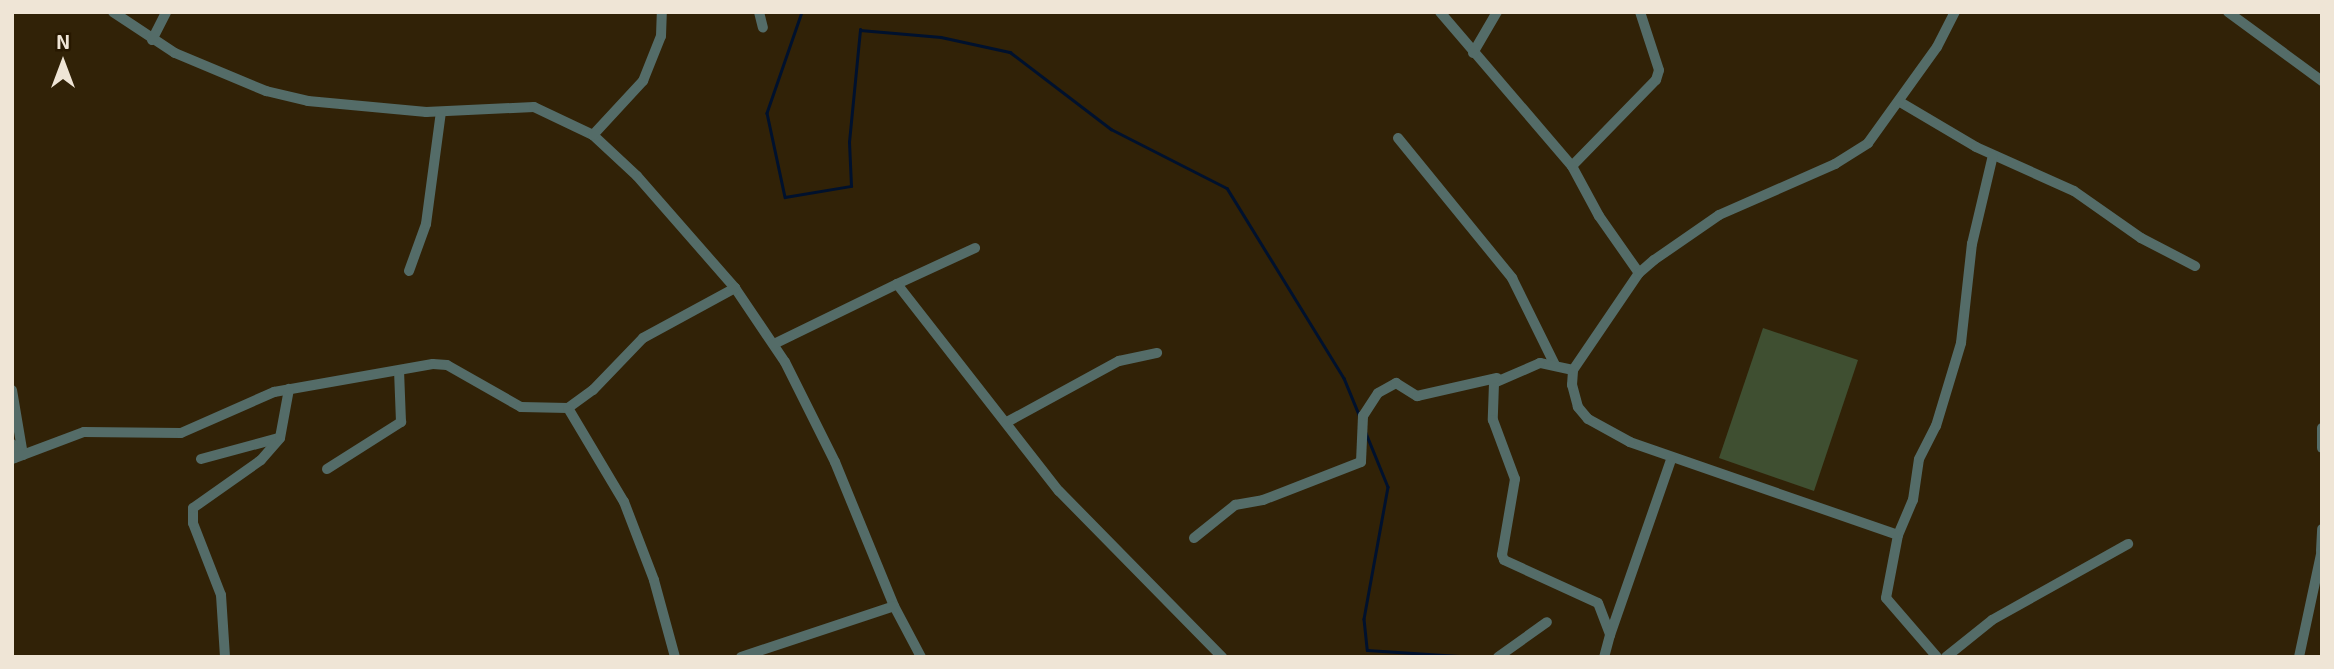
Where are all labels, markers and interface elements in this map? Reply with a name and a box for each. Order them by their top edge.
north arrow [28,28,98,98]
text: N [56,30,70,53]

